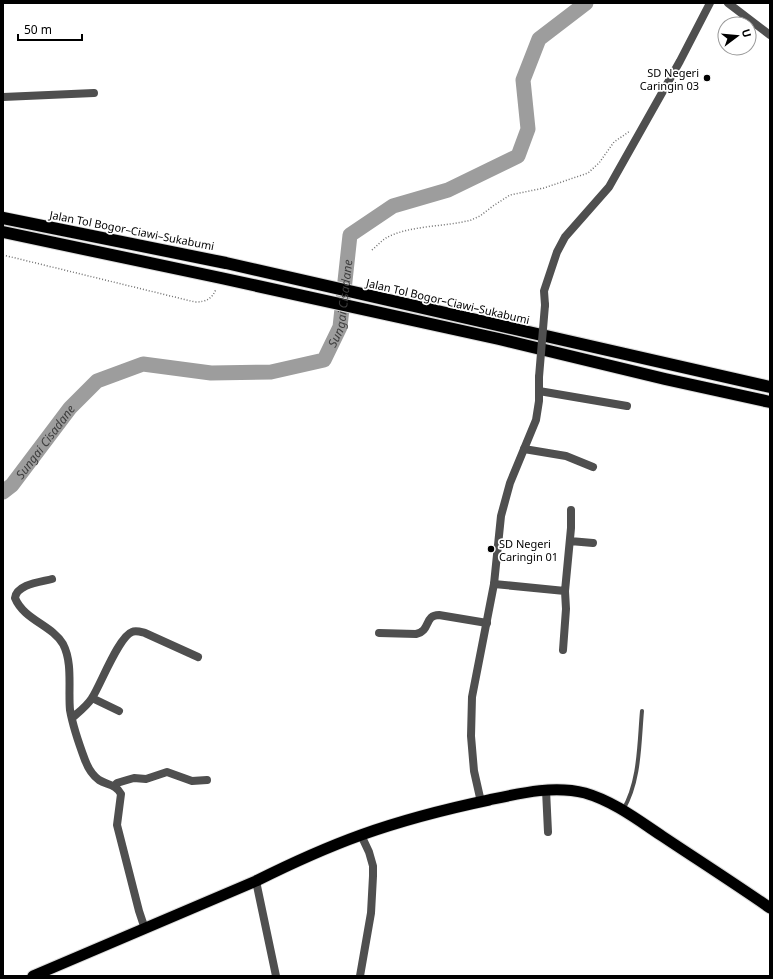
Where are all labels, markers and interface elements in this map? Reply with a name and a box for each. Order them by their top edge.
scale bar [18,16,82,42]
north arrow [717,16,757,56]
text: 50 m [24,21,52,38]
text: U [739,27,755,39]
place label: SD Negeri Caringin 03 [640,65,699,93]
marker: SD Negeri Caringin 03 [702,73,712,83]
street label: Jalan Tol Bogor–Ciawi–Sukabumi [47,206,216,253]
water label: Sungai Cisadane [323,259,356,350]
street label: Jalan Tol Bogor–Ciawi–Sukabumi [364,275,531,327]
water label: Sungai Cisadane [11,401,78,482]
place label: SD Negeri Caringin 01 [499,536,558,564]
marker: SD Negeri Caringin 01 [486,544,496,554]

